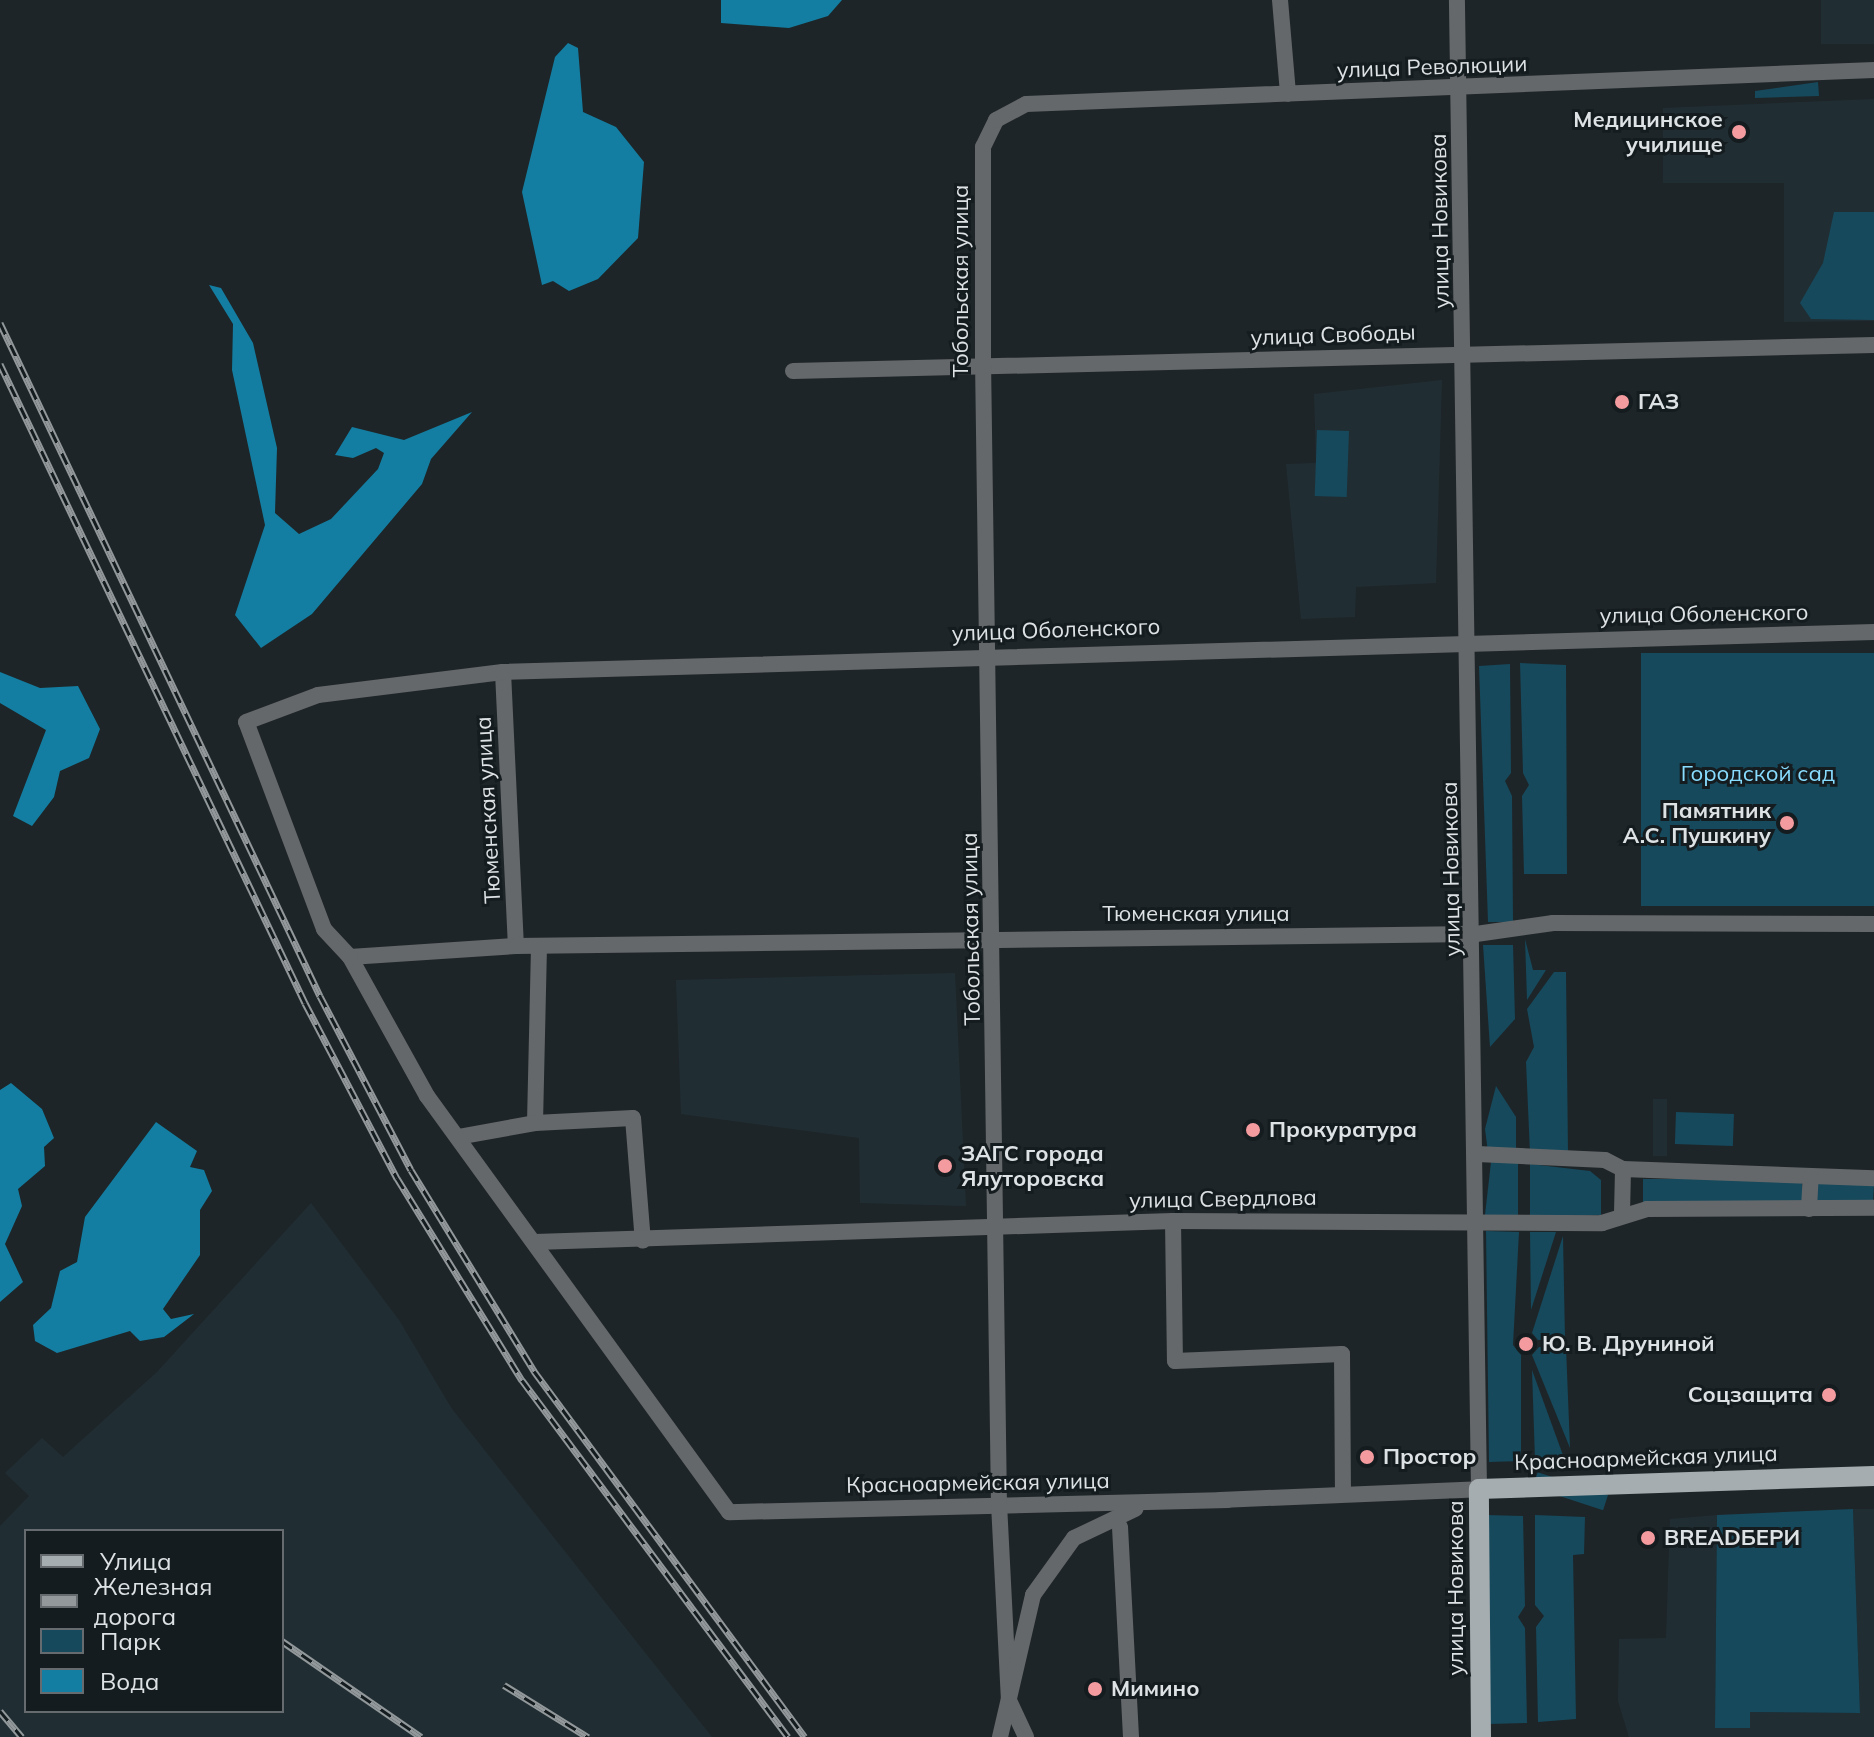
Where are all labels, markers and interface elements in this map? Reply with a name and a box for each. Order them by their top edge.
street label: улица Революции [1336,50,1528,84]
place label: Медицинское училище [1573,106,1723,158]
marker: Медицинское училище [1730,123,1748,141]
street label: улица Новикова [1425,133,1455,309]
street label: Тобольская улица [948,184,974,378]
street label: улица Свободы [1250,319,1416,351]
place label: ГАЗ [1638,389,1679,415]
marker: ГАЗ [1613,393,1631,411]
street label: улица Оболенского [1599,599,1809,629]
street label: улица Оболенского [951,613,1161,647]
street label: Тюменская улица [470,716,506,904]
park label: Городской сад [1681,761,1835,787]
street label: улица Новикова [1436,781,1466,957]
place label: Памятник А.С. Пушкину [1623,797,1771,848]
marker: Памятник А.С. Пушкину [1778,814,1796,832]
street label: Тобольская улица [956,832,986,1026]
street label: Тюменская улица [1102,901,1290,927]
place label: Прокуратура [1269,1117,1417,1143]
marker: Прокуратура [1244,1121,1262,1139]
place label: ЗАГС города Ялуторовска [961,1140,1104,1192]
marker: ЗАГС города Ялуторовска [936,1157,954,1175]
street label: улица Свердлова [1129,1184,1317,1214]
place label: Ю. В. Друниной [1542,1331,1715,1357]
marker: Ю. В. Друниной [1517,1335,1535,1353]
place label: Соцзащита [1688,1382,1813,1408]
marker: Соцзащита [1820,1386,1838,1404]
street label: Красноармейская улица [1514,1440,1778,1476]
place label: Простор [1383,1444,1476,1470]
marker: Простор [1358,1448,1376,1466]
street label: Красноармейская улица [846,1468,1110,1498]
street label: улица Новикова [1443,1500,1469,1676]
place label: BREADБЕРИ [1664,1525,1800,1551]
legend [24,1529,284,1713]
marker: BREADБЕРИ [1639,1529,1657,1547]
text: Улица [100,1546,172,1576]
text: Железная дорога [94,1571,212,1631]
text: Парк [100,1626,161,1656]
text: Вода [100,1666,160,1696]
place label: Мимино [1111,1676,1199,1702]
marker: Мимино [1086,1680,1104,1698]

